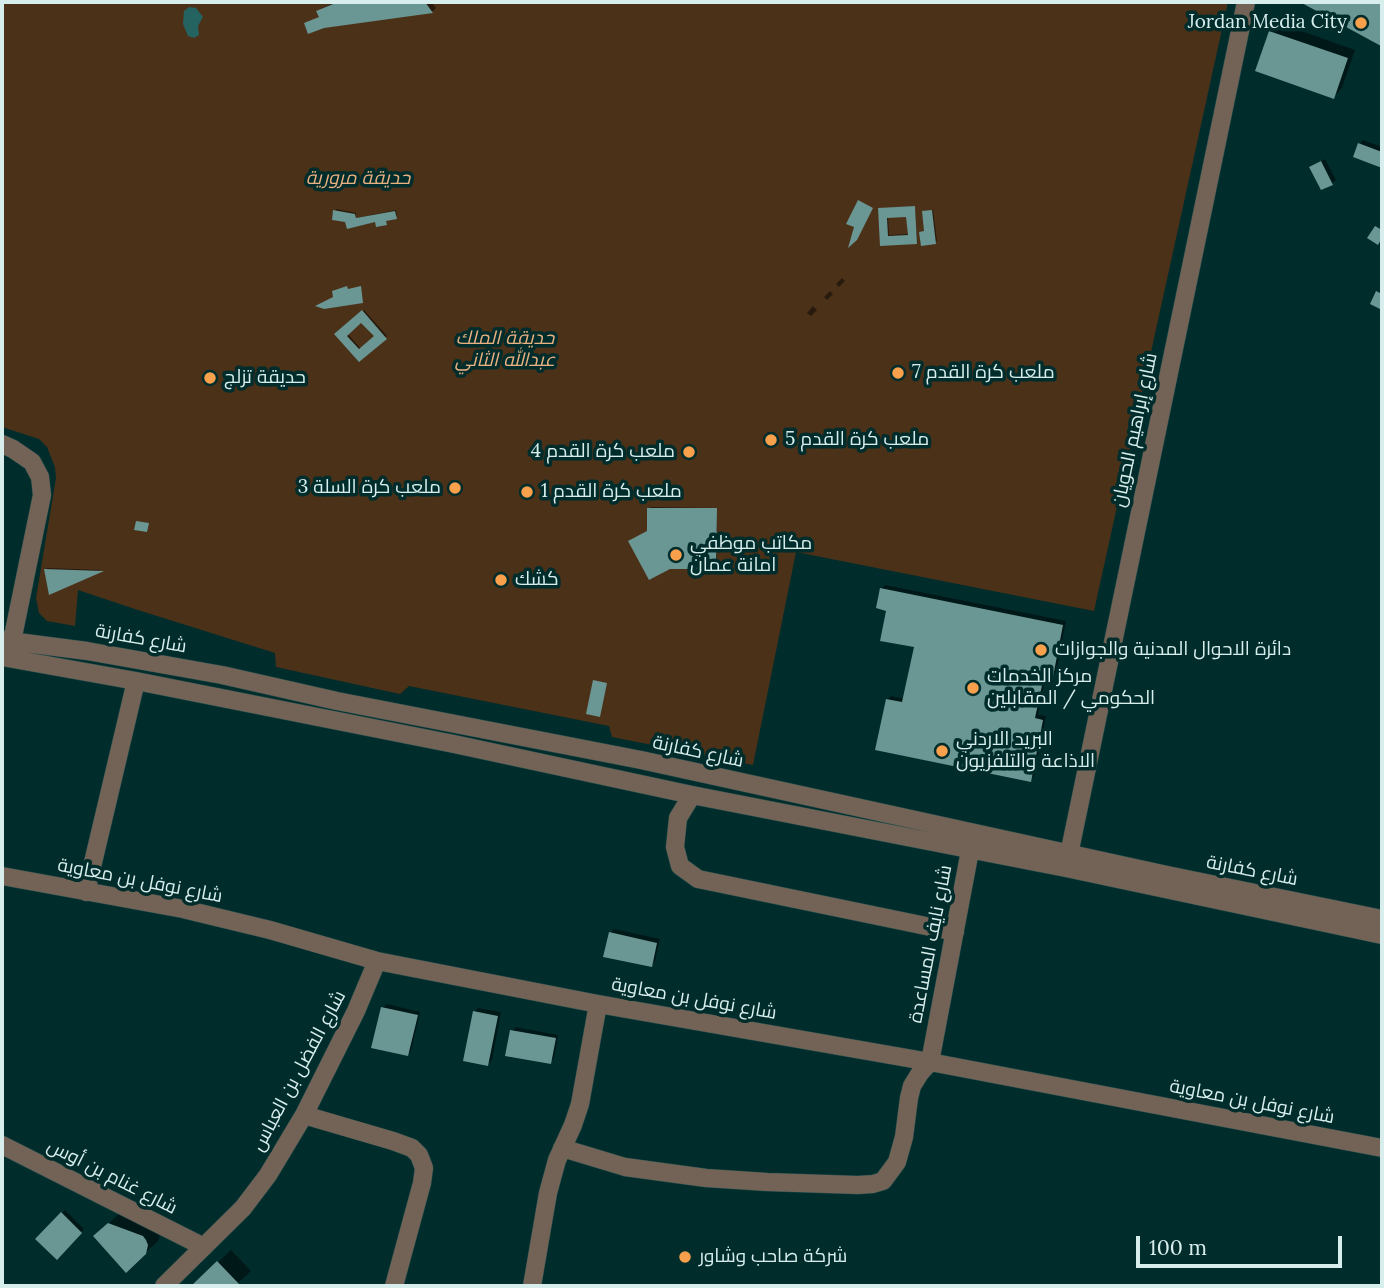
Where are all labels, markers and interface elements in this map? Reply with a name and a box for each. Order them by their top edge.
place label: Jordan Media City [1188,12,1347,34]
marker: Jordan Media City [1353,15,1369,31]
park label: حديقة مرورية [306,168,410,190]
park label: حديقة الملك عبدالله الثاني [455,328,555,372]
street label: شارع إبراهيم الحويان [1108,351,1162,509]
place label: ملعب كرة القدم 7 [912,362,1055,384]
marker: ملعب كرة القدم 7 [890,365,906,381]
place label: حديقة تزلج [224,367,306,389]
marker: حديقة تزلج [202,370,218,386]
place label: ملعب كرة القدم 5 [785,429,929,451]
marker: ملعب كرة القدم 5 [763,432,779,448]
place label: ملعب كرة القدم 4 [531,441,675,463]
marker: ملعب كرة القدم 4 [681,444,697,460]
place label: ملعب كرة السلة 3 [298,477,441,499]
marker: ملعب كرة السلة 3 [447,480,463,496]
place label: ملعب كرة القدم 1 [541,481,682,503]
marker: ملعب كرة القدم 1 [519,484,535,500]
place label: مكاتب موظفي امانة عمان [690,533,812,577]
marker: مكاتب موظفي امانة عمان [668,547,684,563]
place label: كشك [515,569,559,591]
marker: كشك [493,572,509,588]
street label: شارع كفارنة [93,620,189,658]
place label: دائرة الاحوال المدنية والجوازات [1055,639,1291,661]
marker: دائرة الاحوال المدنية والجوازات [1033,642,1049,658]
place label: مركز الخدمات الحكومي / المقابلين [987,666,1155,710]
marker: مركز الخدمات الحكومي / المقابلين [965,680,981,696]
place label: البريد الاردني الاذاعة والتلفزيون [956,729,1095,773]
street label: شارع كفارنة [650,731,746,773]
marker: البريد الاردني الاذاعة والتلفزيون [934,743,950,759]
street label: شارع كفارنة [1204,851,1300,891]
street label: شارع نوفل بن معاوية [56,854,224,908]
street label: شارع نايف المساعدة [905,863,957,1025]
street label: شارع نوفل بن معاوية [610,973,778,1025]
street label: شارع الفضل بن العباس [247,987,351,1155]
street label: شارع نوفل بن معاوية [1168,1075,1336,1129]
street label: شارع غنام بن أوس [43,1134,181,1220]
scale bar [1139,1222,1346,1266]
text: 100 m [1149,1234,1207,1261]
place label: شركة صاحب وشاور [699,1246,847,1268]
marker: شركة صاحب وشاور [677,1249,693,1265]

